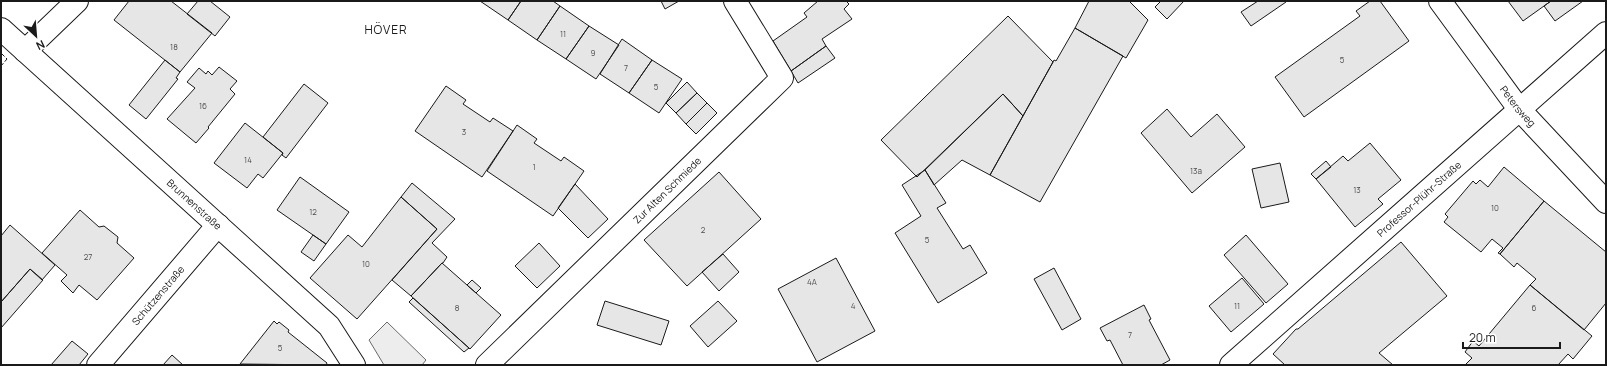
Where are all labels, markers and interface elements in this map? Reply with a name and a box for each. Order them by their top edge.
north arrow [16,16,56,56]
district label: HÖVER [364,21,408,38]
house number: 11 [560,28,566,39]
text: N [34,37,47,54]
house number: 18 [170,41,178,52]
house number: 9 [591,47,596,58]
house number: 5 [1340,54,1345,65]
house number: 7 [624,62,628,73]
house number: 5 [654,81,659,92]
street label: Petersweg [1497,83,1539,130]
house number: 16 [199,100,207,111]
house number: 3 [462,126,466,137]
street label: Zur Alten Schmiede [630,153,704,226]
house number: 14 [244,154,252,165]
street label: Professor-Plühr-Straße [1374,157,1464,240]
house number: 1 [532,161,536,172]
house number: 13a [1190,165,1202,176]
street label: Brunnenstraße [164,176,225,233]
house number: 13 [1353,184,1361,195]
house number: 10 [1491,202,1499,213]
house number: 12 [309,206,317,217]
house number: 2 [701,224,706,235]
house number: 5 [925,234,930,245]
house number: 27 [84,251,92,262]
house number: 10 [362,258,370,269]
street label: Schützenstraße [128,262,187,328]
house number: 4A [807,276,817,287]
house number: 4 [851,300,856,311]
house number: 11 [1234,300,1240,311]
house number: 8 [455,302,460,313]
house number: 6 [1532,302,1537,313]
scale bar [1463,324,1560,350]
house number: 7 [1128,329,1132,340]
text: 20 m [1469,329,1496,346]
house number: 5 [278,342,283,353]

